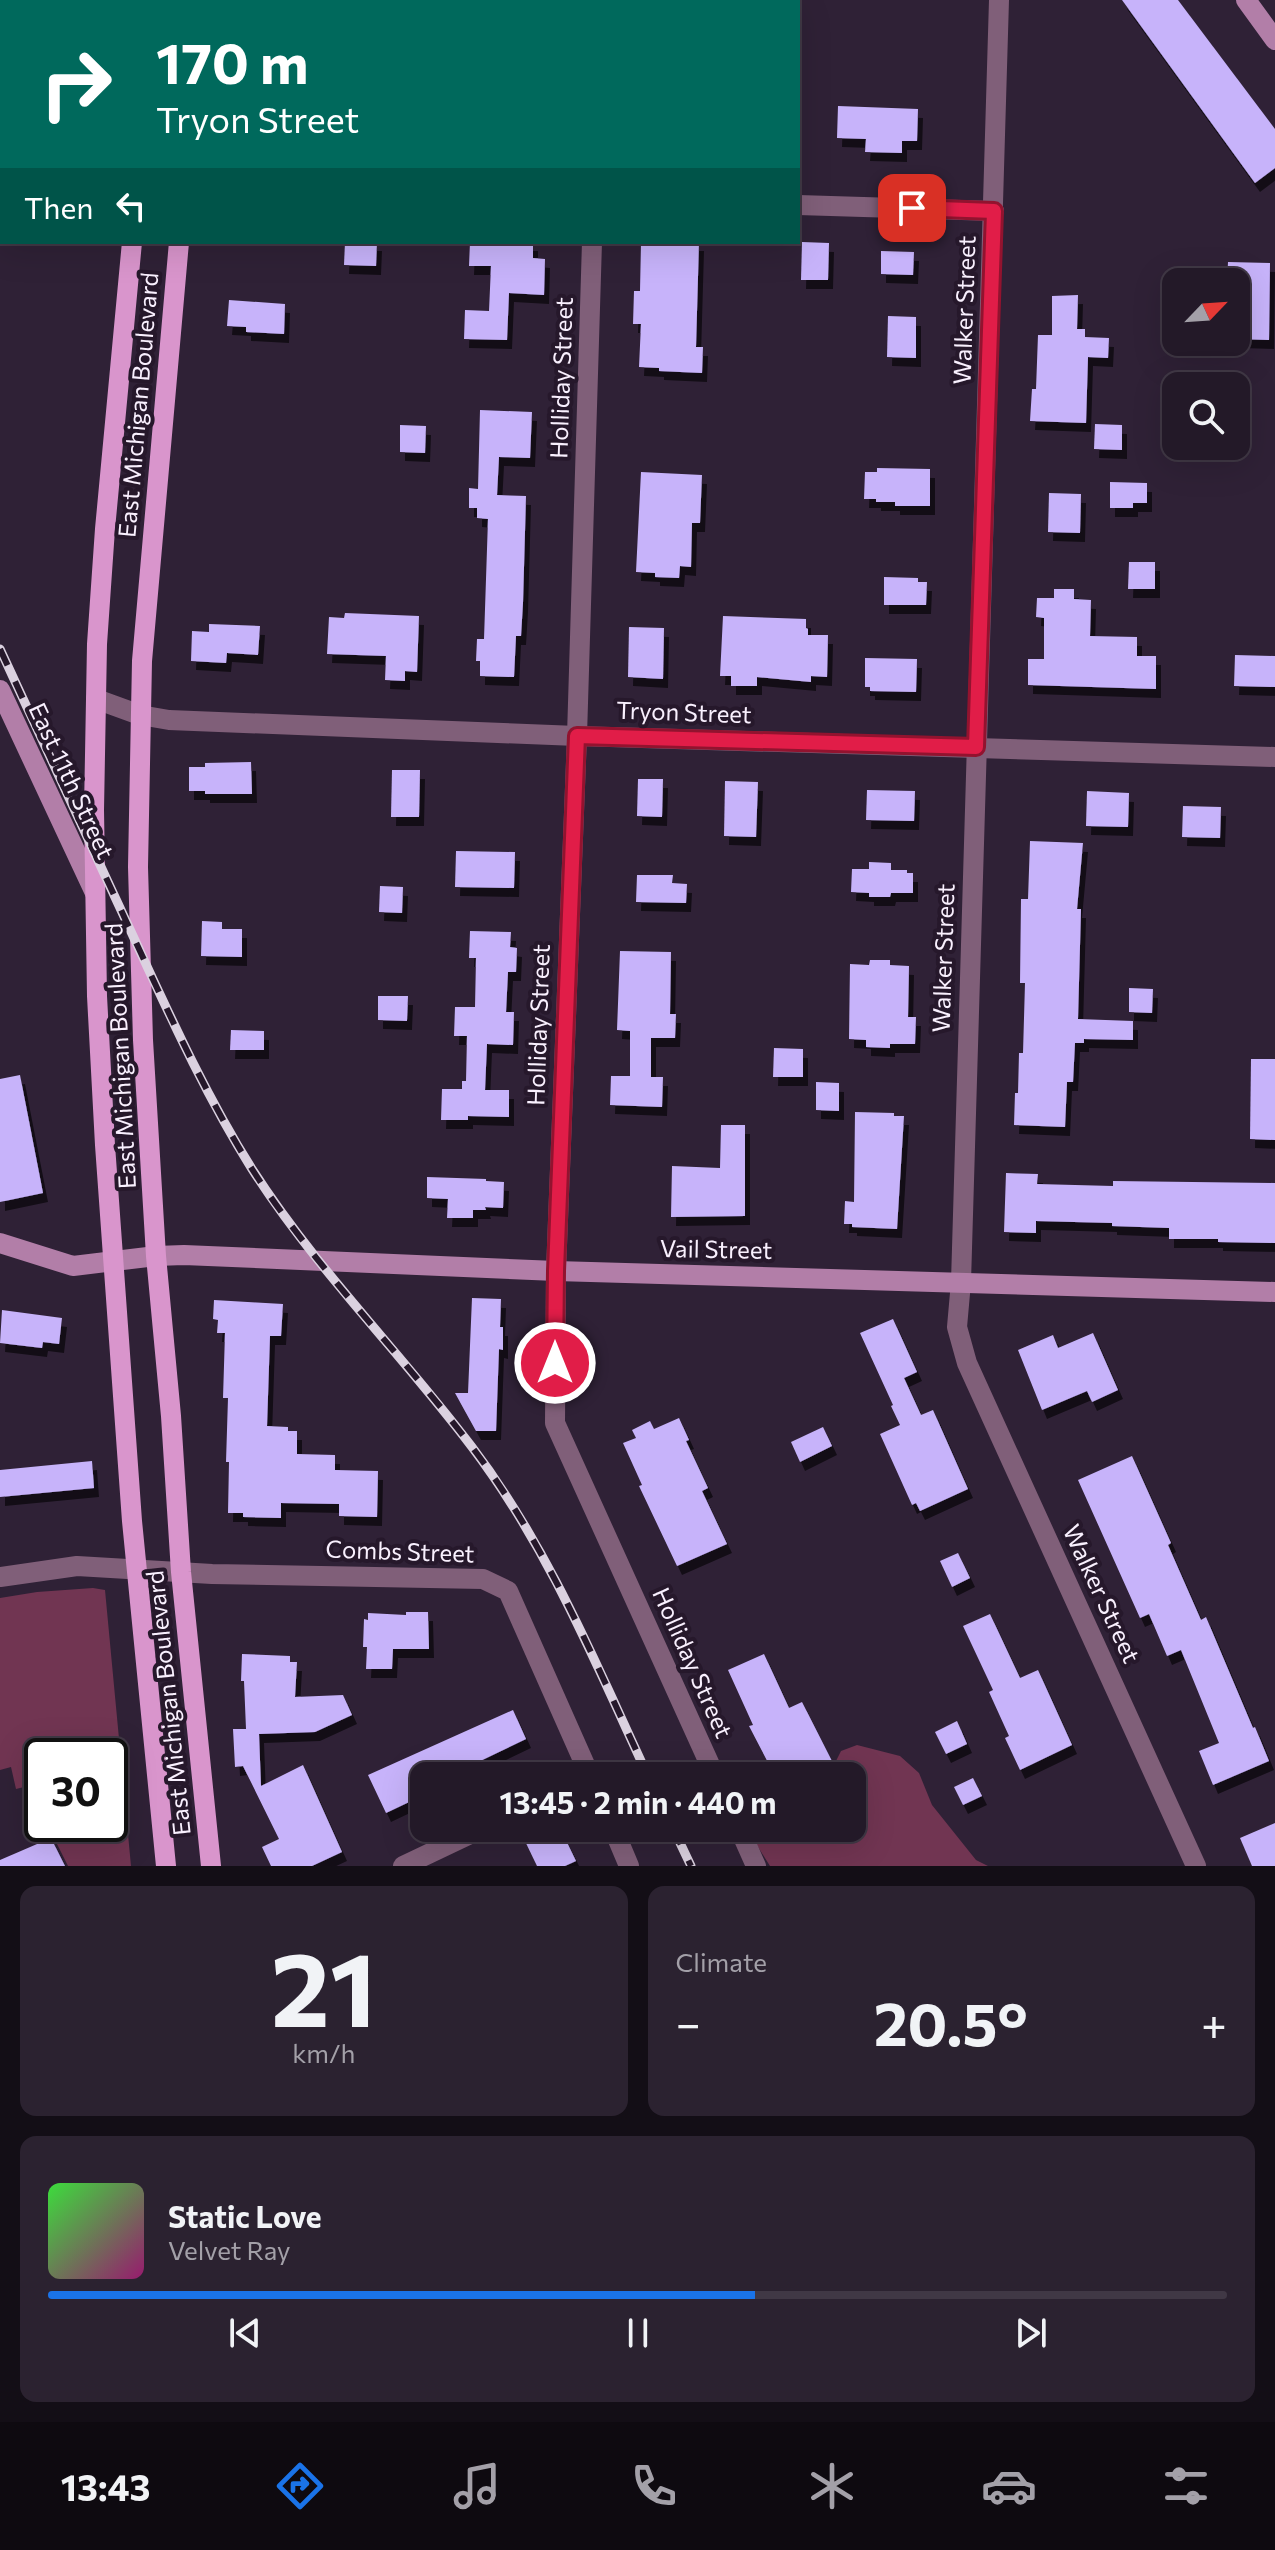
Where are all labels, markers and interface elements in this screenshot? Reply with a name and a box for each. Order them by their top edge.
text: 170 m [156,27,309,96]
icon: right [24,32,128,136]
text: Tryon Street [156,96,359,140]
pin [878,174,946,242]
icon: left [109,184,153,228]
icon: arrive [890,186,934,230]
text: Then [24,188,93,225]
street label: Walker Street [946,235,981,385]
north arrow [1162,268,1250,356]
map controls [1162,268,1250,460]
street label: East Michigan Boulevard [111,271,164,539]
street label: Holliday Street [543,296,578,459]
button: search [1162,372,1250,460]
street label: Tryon Street [616,695,752,728]
street label: East 11th Street [24,698,121,863]
street label: Walker Street [925,883,960,1033]
street label: East Michigan Boulevard [98,922,141,1190]
street label: Holliday Street [520,943,555,1106]
street label: Vail Street [660,1233,773,1264]
position arrow [513,1321,597,1405]
street label: Walker Street [1058,1520,1147,1667]
street label: Combs Street [325,1533,475,1568]
street label: East Michigan Boulevard [139,1569,196,1837]
street label: Holliday Street [647,1583,740,1742]
speed limit sign: 30 [24,1738,128,1842]
text: 13:45 · 2 min · 440 m [499,1783,777,1820]
text: 21 [271,1921,377,2048]
text: Climate [676,1946,767,1977]
text: 20.5° [874,1985,1028,2058]
text: − [676,1995,701,2049]
text: + [1201,1995,1227,2049]
text: km/h [292,2037,355,2068]
text: Static Love [168,2197,322,2234]
text: Velvet Ray [168,2234,291,2265]
icon: previous [223,2311,267,2355]
icon: pause [616,2311,660,2355]
icon: next [1009,2311,1053,2355]
icon: directions [272,2458,328,2514]
icon: music [449,2458,505,2514]
icon: phone [626,2458,682,2514]
icon: climate [804,2458,860,2514]
icon: car [981,2458,1037,2514]
icon: filters [1158,2458,1214,2514]
text: 13:43 [61,2464,150,2508]

